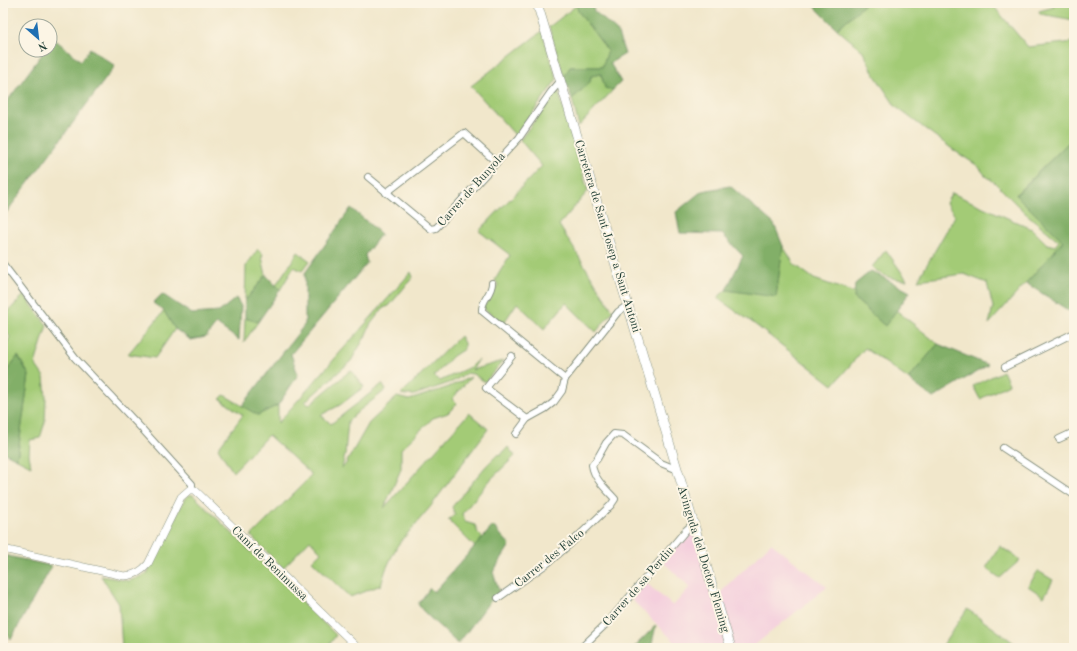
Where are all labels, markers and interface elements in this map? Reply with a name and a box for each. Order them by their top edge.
north arrow [18,18,58,58]
text: N [35,39,48,53]
street label: Carretera de Sant Josep a Sant Antoni [572,139,642,334]
street label: Carrer de Bunyola [436,150,508,229]
street label: Avinguda del Doctor Fleming [675,484,731,635]
street label: Camí de Benimussa [229,524,310,603]
street label: Carrer des Falco [513,527,587,590]
street label: Carrer de sa Perdiu [601,544,677,629]

